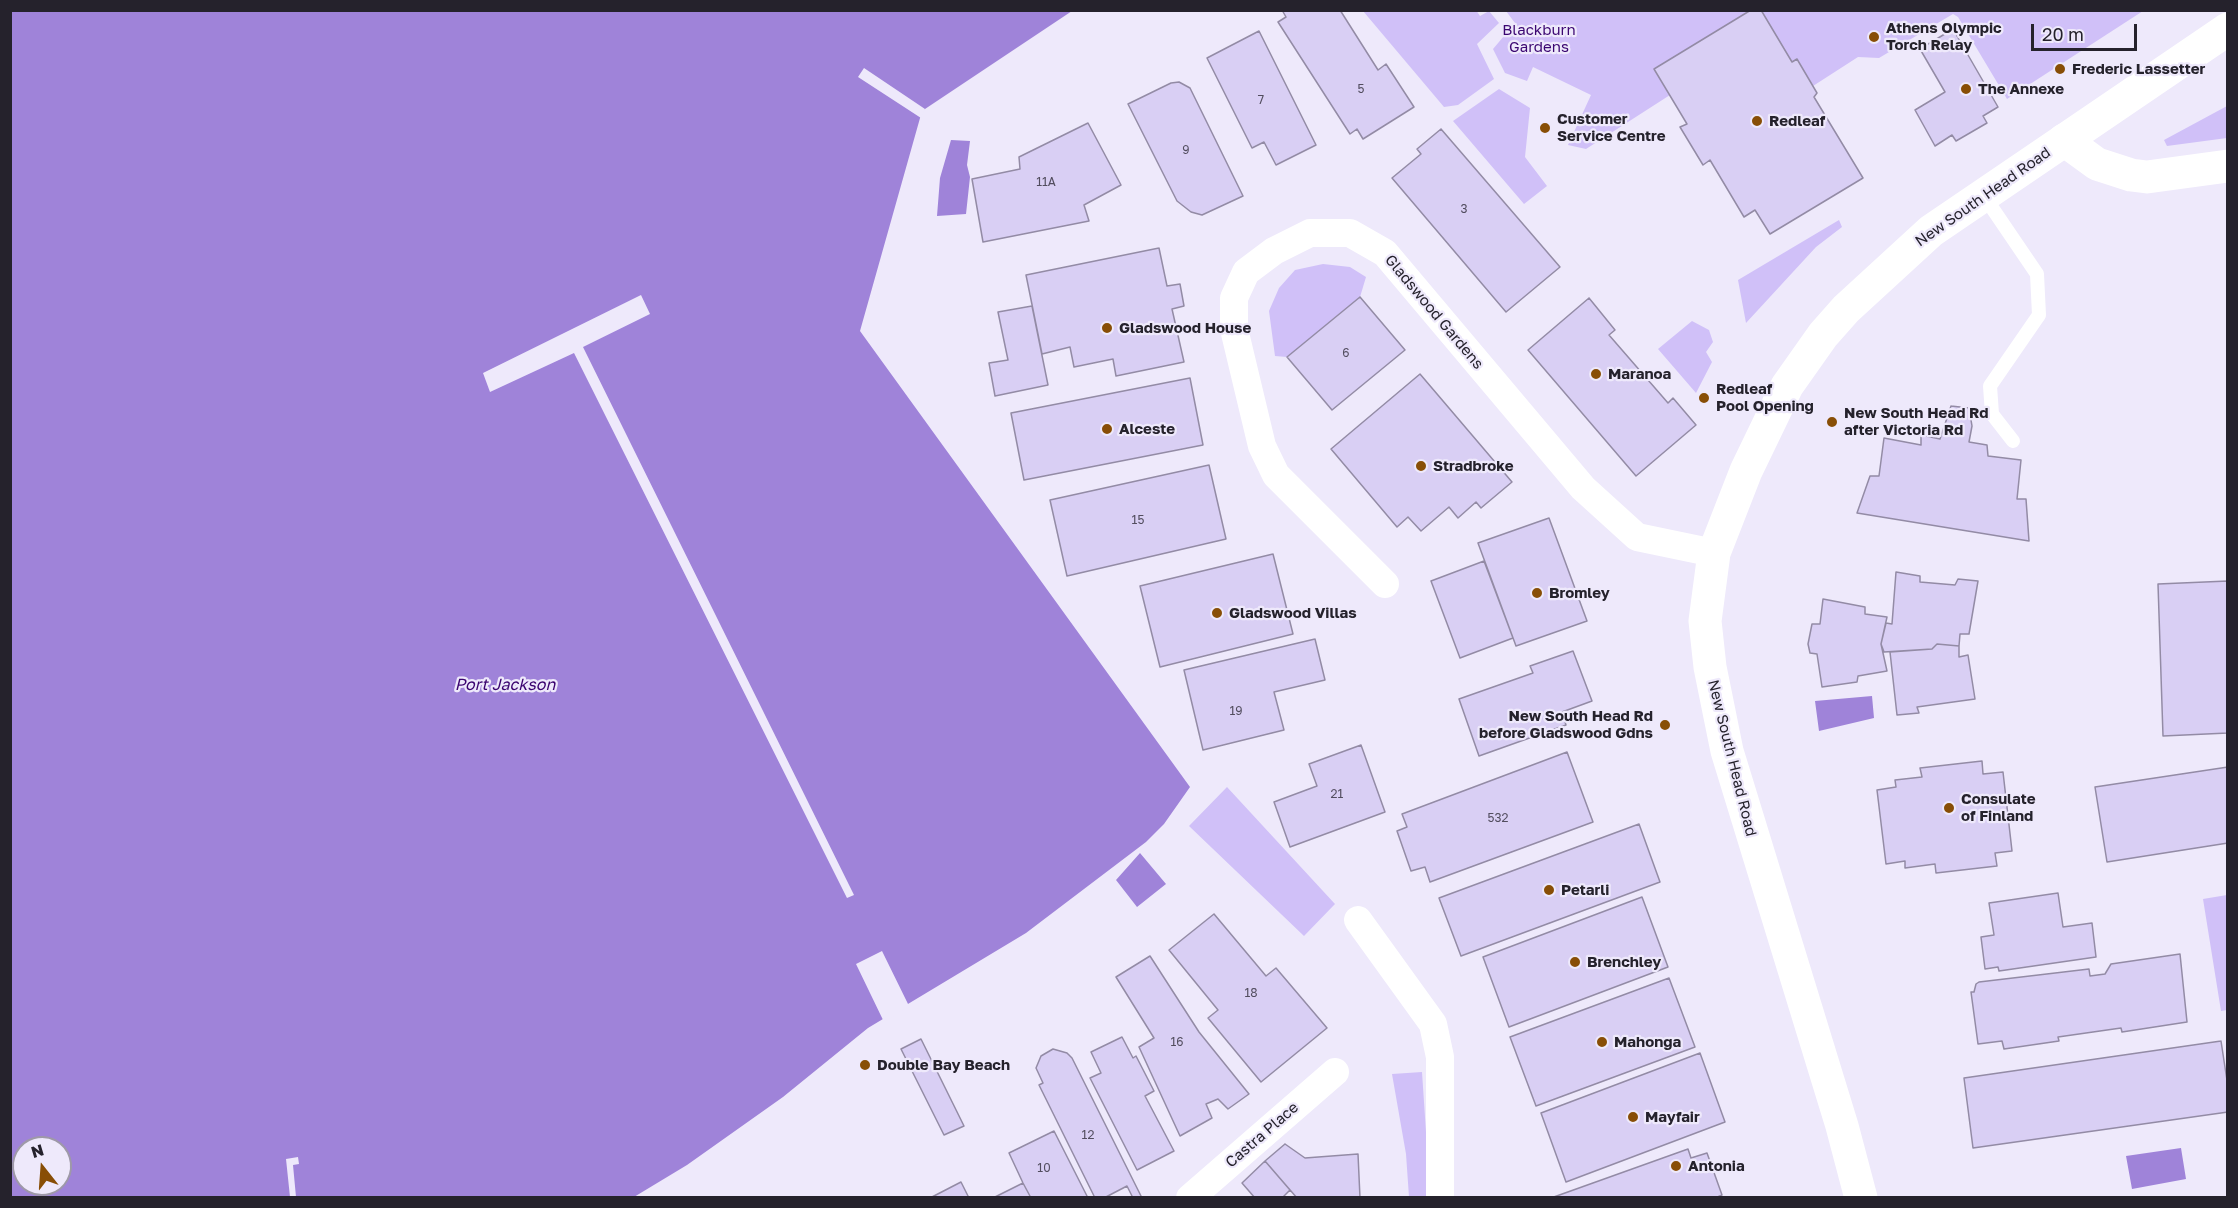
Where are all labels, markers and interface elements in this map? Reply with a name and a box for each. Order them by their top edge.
scale bar [2034,12,2140,50]
place label: Athens Olympic Torch Relay [1886,19,2002,54]
park label: Blackburn Gardens [1502,21,1576,56]
text: 20 m [2042,23,2084,45]
marker: Athens Olympic Torch Relay [1867,30,1881,44]
place label: Frederic Lassetter [2072,60,2205,78]
marker: Frederic Lassetter [2053,62,2067,76]
place label: The Annexe [1978,80,2064,98]
house number: 5 [1358,82,1364,96]
marker: The Annexe [1959,82,1973,96]
house number: 7 [1258,93,1264,107]
place label: Customer Service Centre [1557,110,1666,145]
place label: Redleaf [1769,112,1825,130]
marker: Redleaf [1750,114,1764,128]
marker: Customer Service Centre [1538,121,1552,135]
house number: 9 [1182,143,1190,157]
street label: New South Head Road [1912,144,2054,250]
house number: 11A [1036,175,1056,189]
house number: 3 [1460,202,1468,216]
street label: Gladswood Gardens [1381,251,1487,373]
place label: Gladswood House [1119,319,1251,337]
marker: Gladswood House [1100,321,1114,335]
house number: 6 [1342,346,1350,360]
place label: Maranoa [1608,365,1671,383]
marker: Maranoa [1589,367,1603,381]
place label: Redleaf Pool Opening [1716,380,1814,415]
marker: Redleaf Pool Opening [1697,391,1711,405]
place label: New South Head Rd after Victoria Rd [1844,404,1989,439]
marker: New South Head Rd after Victoria Rd [1825,415,1839,429]
place label: Alceste [1119,420,1175,438]
marker: Alceste [1100,422,1114,436]
place label: Stradbroke [1433,457,1514,475]
marker: Stradbroke [1414,459,1428,473]
house number: 15 [1132,513,1144,527]
place label: Bromley [1549,584,1610,602]
marker: Bromley [1530,586,1544,600]
place label: Gladswood Villas [1229,604,1357,622]
marker: Gladswood Villas [1210,606,1224,620]
water label: Port Jackson [455,675,555,695]
street label: New South Head Road [1704,678,1760,838]
house number: 19 [1229,704,1243,718]
place label: New South Head Rd before Gladswood Gdns [1479,707,1653,742]
marker: New South Head Rd before Gladswood Gdns [1658,718,1672,732]
house number: 21 [1331,787,1343,801]
place label: Consulate of Finland [1961,790,2036,825]
marker: Consulate of Finland [1942,801,1956,815]
house number: 532 [1488,811,1508,825]
place label: Petarli [1561,881,1609,899]
marker: Petarli [1542,883,1556,897]
place label: Brenchley [1587,953,1661,971]
marker: Brenchley [1568,955,1582,969]
house number: 18 [1244,986,1258,1000]
place label: Mahonga [1614,1033,1681,1051]
house number: 16 [1170,1035,1184,1049]
marker: Mahonga [1595,1035,1609,1049]
place label: Double Bay Beach [877,1056,1010,1074]
marker: Double Bay Beach [858,1058,872,1072]
street label: Castra Place [1222,1099,1302,1171]
place label: Mayfair [1645,1108,1700,1126]
marker: Mayfair [1626,1110,1640,1124]
house number: 12 [1082,1128,1094,1142]
north arrow [12,1136,72,1196]
text: N [29,1139,46,1162]
place label: Antonia [1688,1157,1745,1175]
marker: Antonia [1669,1159,1683,1173]
house number: 10 [1037,1161,1051,1175]

